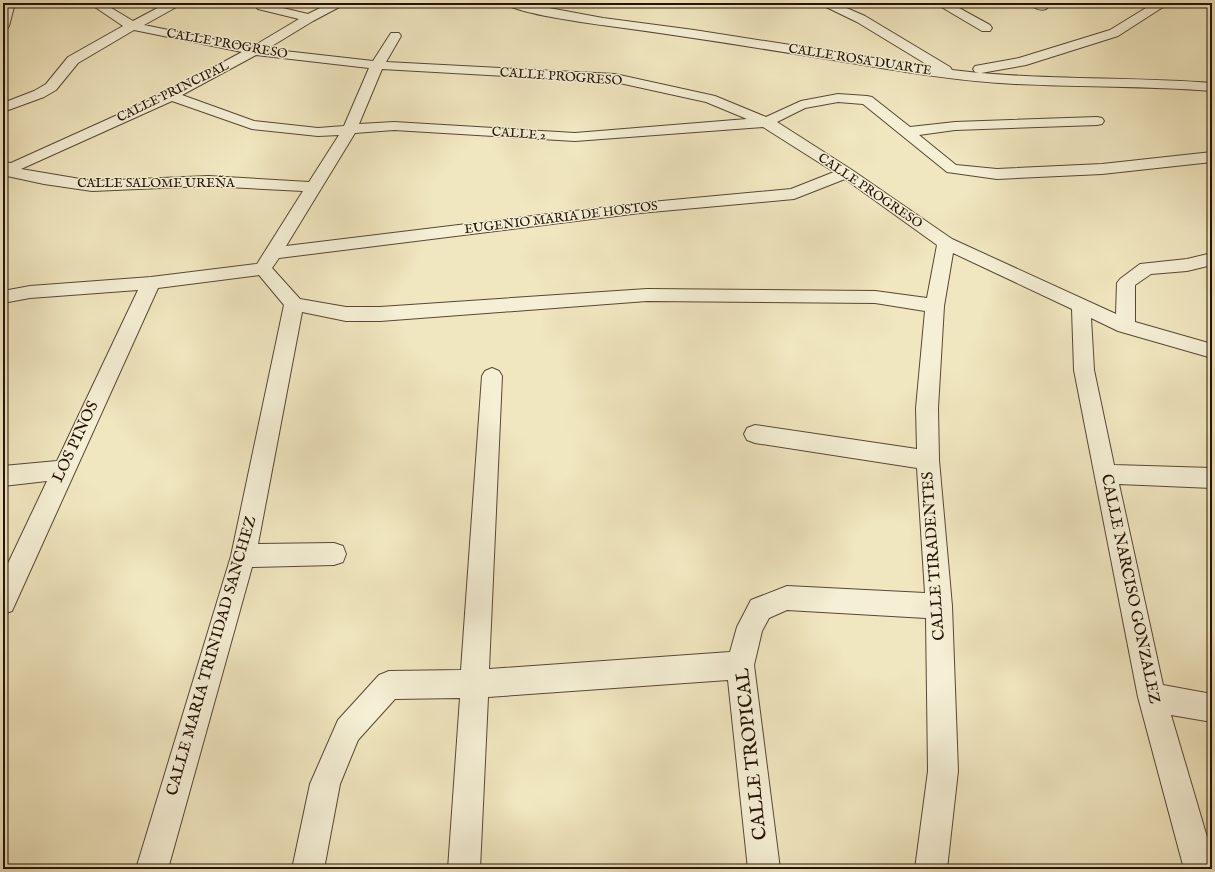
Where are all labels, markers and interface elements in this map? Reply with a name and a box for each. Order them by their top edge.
street label: CALLE PROGRESO [165,25,289,63]
street label: CALLE ROSA DUARTE [787,40,933,80]
street label: CALLE PRINCIPAL [114,57,232,126]
street label: CALLE PROGRESO [499,64,623,90]
street label: CALLE 2 [491,124,547,144]
street label: CALLE PROGRESO [814,150,926,233]
street label: CALLE SALOME UREÑA [77,175,236,192]
street label: EUGENIO MARIA DE HOSTOS [463,198,659,238]
street label: LOS PINOS [48,398,104,486]
street label: CALLE TIRADENTES [918,471,950,641]
street label: CALLE NARCISO GONZALEZ [1096,472,1164,706]
street label: CALLE MARIA TRINIDAD SANCHEZ [162,514,262,798]
street label: CALLE TROPICAL [731,666,773,841]

